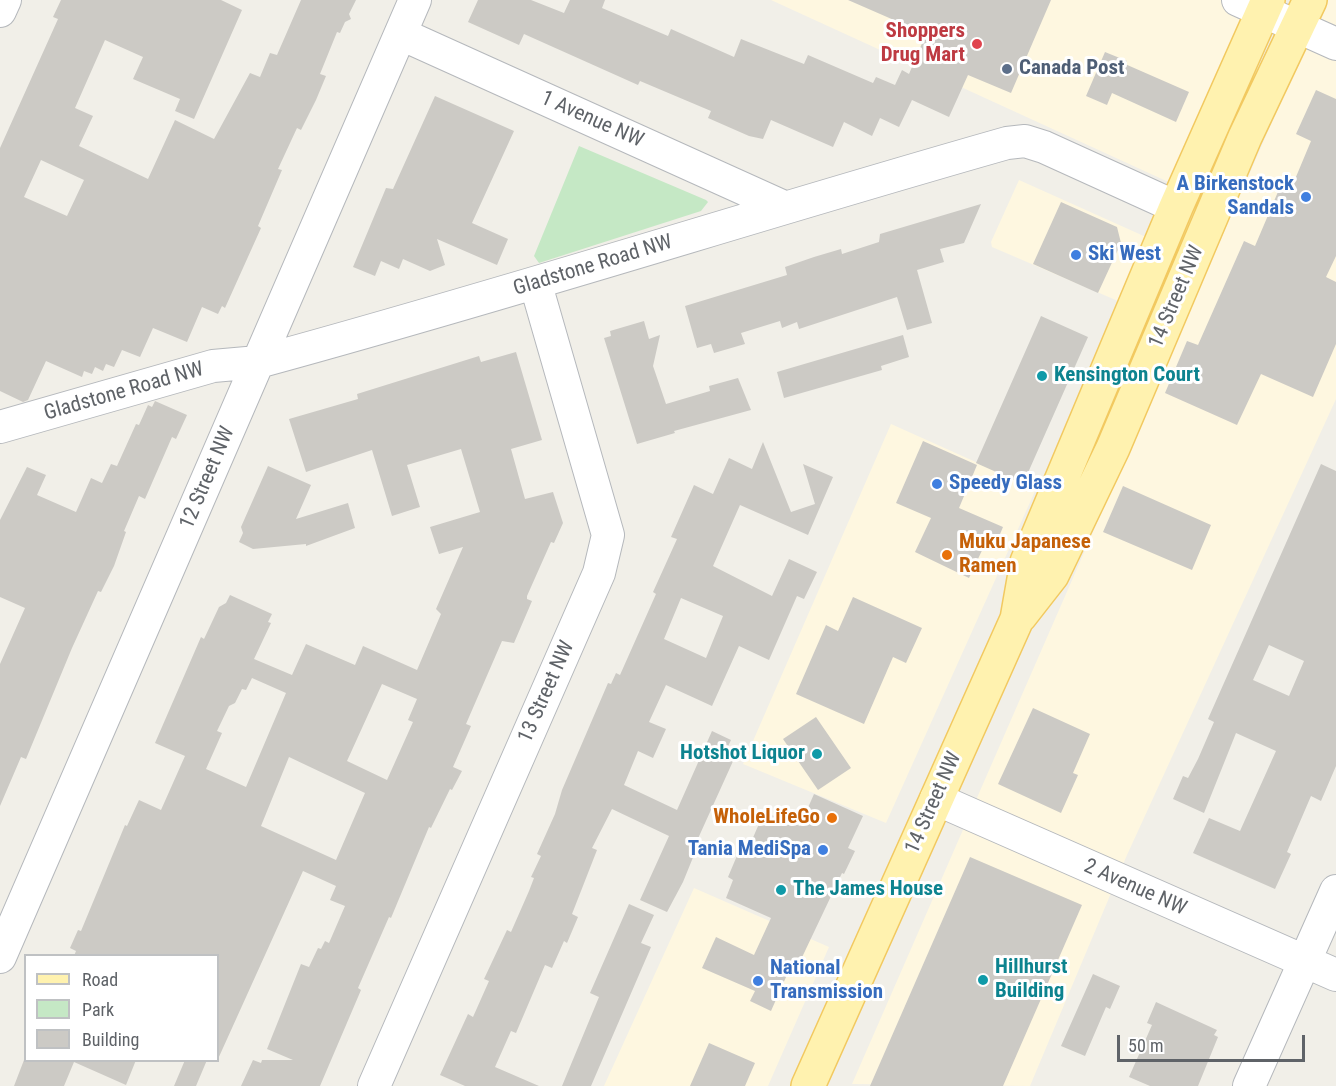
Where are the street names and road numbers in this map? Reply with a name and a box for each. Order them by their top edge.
street label: 1 Avenue NW [537,86,647,154]
street label: Gladstone Road NW [511,230,675,302]
street label: 14 Street NW [1144,242,1210,352]
street label: Gladstone Road NW [41,357,207,427]
street label: 12 Street NW [175,423,241,533]
street label: 13 Street NW [513,637,581,747]
street label: 14 Street NW [900,748,968,858]
street label: 2 Avenue NW [1080,854,1190,922]

